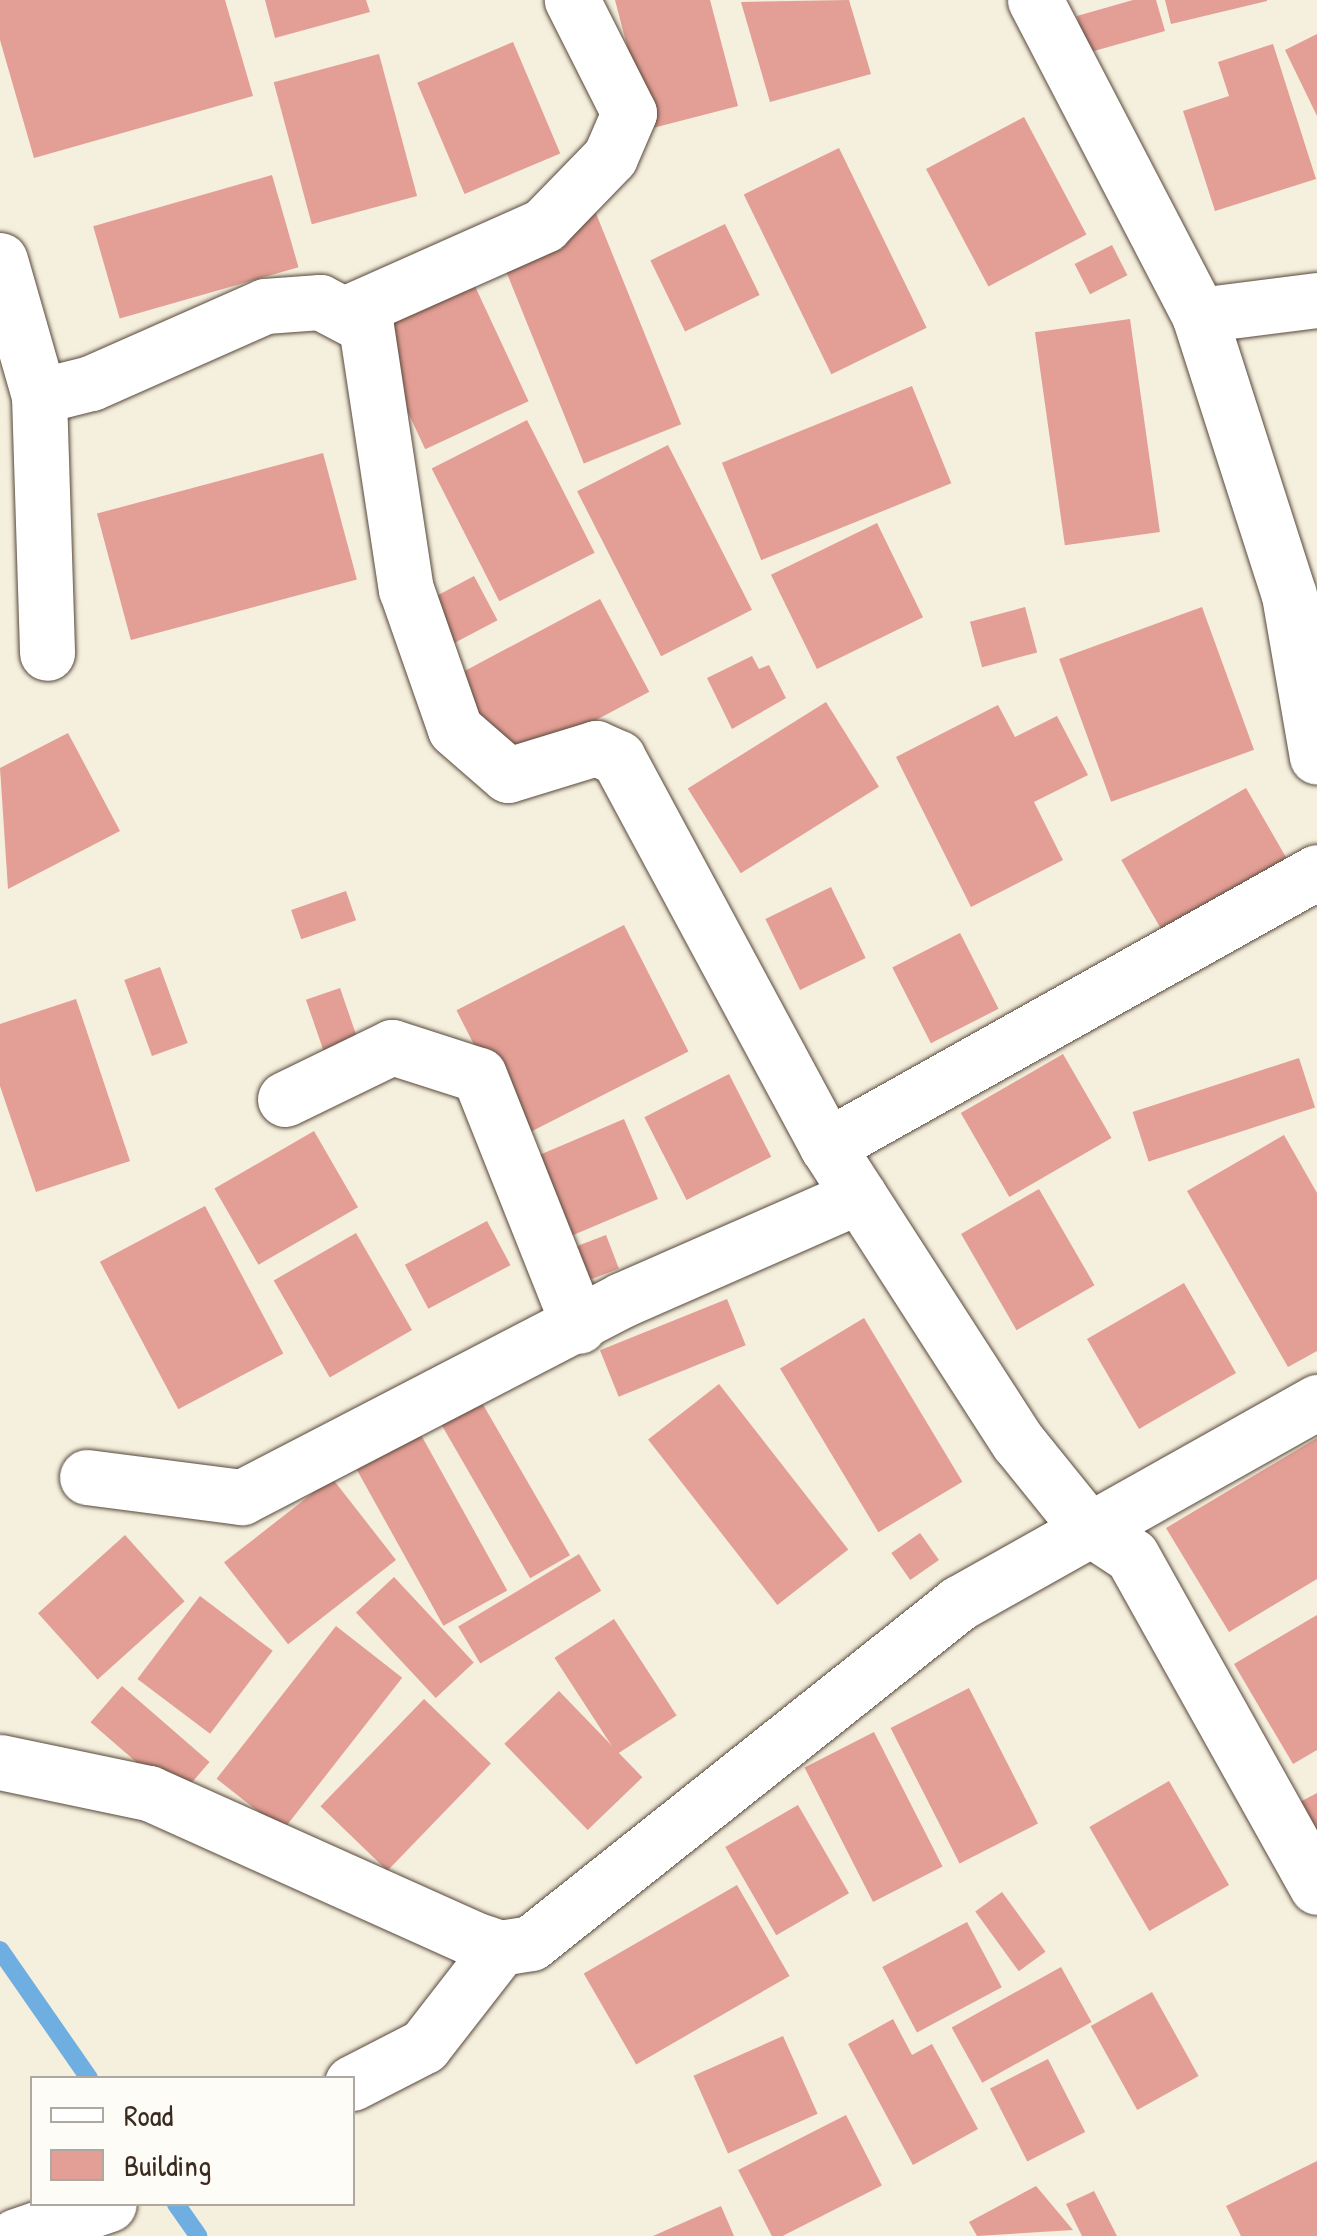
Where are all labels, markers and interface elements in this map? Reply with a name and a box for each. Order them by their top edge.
legend [30,2076,355,2206]
text: Road [124,2095,173,2135]
text: Building [124,2145,211,2185]

